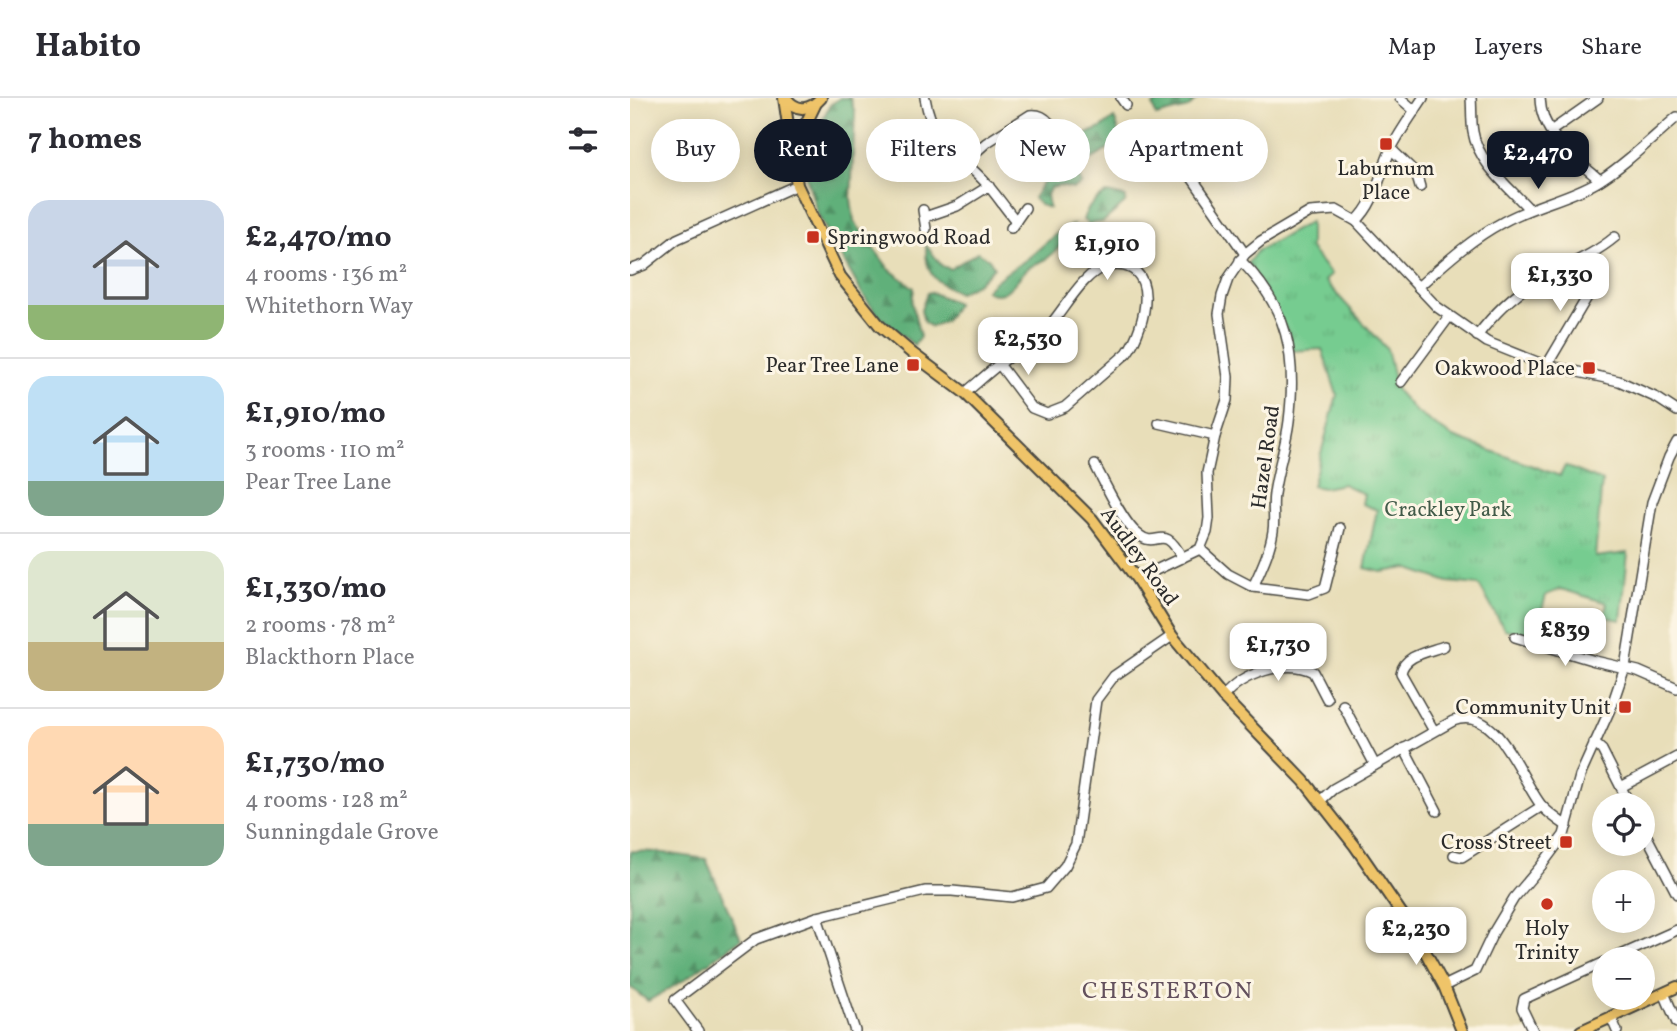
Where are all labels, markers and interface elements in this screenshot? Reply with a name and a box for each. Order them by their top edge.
text: Habito [35,25,141,71]
text: Map [1388,31,1436,65]
text: Layers [1474,31,1543,65]
text: Share [1581,31,1642,65]
text: 7 homes [28,119,142,161]
chip: Buy [651,119,740,182]
chip: Rent [754,119,852,182]
chip: Filters [866,119,981,182]
chip: New [995,119,1090,182]
chip: Apartment [1104,119,1268,182]
icon: filters [564,121,602,159]
pin: £2,470 [1481,132,1595,191]
marker: Laburnum Place [1378,136,1394,152]
text: £2,470 [1503,138,1573,170]
place label: Laburnum Place [1337,155,1435,208]
text: £2,470/mo [245,217,392,259]
pin: £1,910 [1050,222,1164,282]
place label: Springwood Road [827,224,991,253]
icon: home [84,228,168,312]
marker: Springwood Road [805,229,821,245]
text: £1,910 [1074,229,1140,261]
pin: £1,330 [1503,254,1617,313]
text: 4 rooms · 136 m² [245,259,407,291]
text: £1,330 [1527,260,1593,292]
text: Whitethorn Way [245,291,413,323]
pin: £2,530 [971,317,1085,377]
text: £2,530 [994,324,1062,356]
place label: Pear Tree Lane [765,352,899,381]
place label: Oakwood Place [1435,355,1575,384]
marker: Pear Tree Lane [905,357,921,373]
marker: Oakwood Place [1581,360,1597,376]
text: £1,910/mo [245,393,386,435]
street label: Hazel Road [1245,403,1288,511]
icon: home [84,404,168,488]
text: 3 rooms · 110 m² [245,435,405,467]
text: Pear Tree Lane [245,467,391,499]
park label: Crackley Park [1384,496,1512,525]
street label: Audley Road [1093,501,1185,613]
text: £1,330/mo [245,568,386,610]
icon: home [84,579,168,663]
pin: £839 [1524,608,1606,668]
text: 2 rooms · 78 m² [245,610,396,642]
text: £839 [1540,615,1590,647]
pin: £1,730 [1221,624,1335,683]
text: £1,730 [1246,630,1310,662]
text: Blackthorn Place [245,642,415,674]
place label: Community Unit [1456,694,1611,723]
marker: Community Unit [1617,699,1633,715]
text: £1,730/mo [245,743,385,785]
icon: home [84,754,168,838]
text: 4 rooms · 128 m² [245,785,408,817]
map controls [1592,793,1655,1010]
button: locate [1592,793,1655,856]
text: Sunningdale Grove [245,817,439,849]
place label: Cross Street [1441,829,1552,858]
marker: Cross Street [1558,834,1574,850]
button: + [1592,870,1655,933]
marker: Holy Trinity [1539,896,1555,912]
pin: £2,230 [1359,908,1473,967]
text: £2,230 [1381,914,1451,946]
place label: Holy Trinity [1515,915,1580,968]
button: − [1592,947,1655,1010]
district label: CHESTERTON [1082,975,1254,1009]

